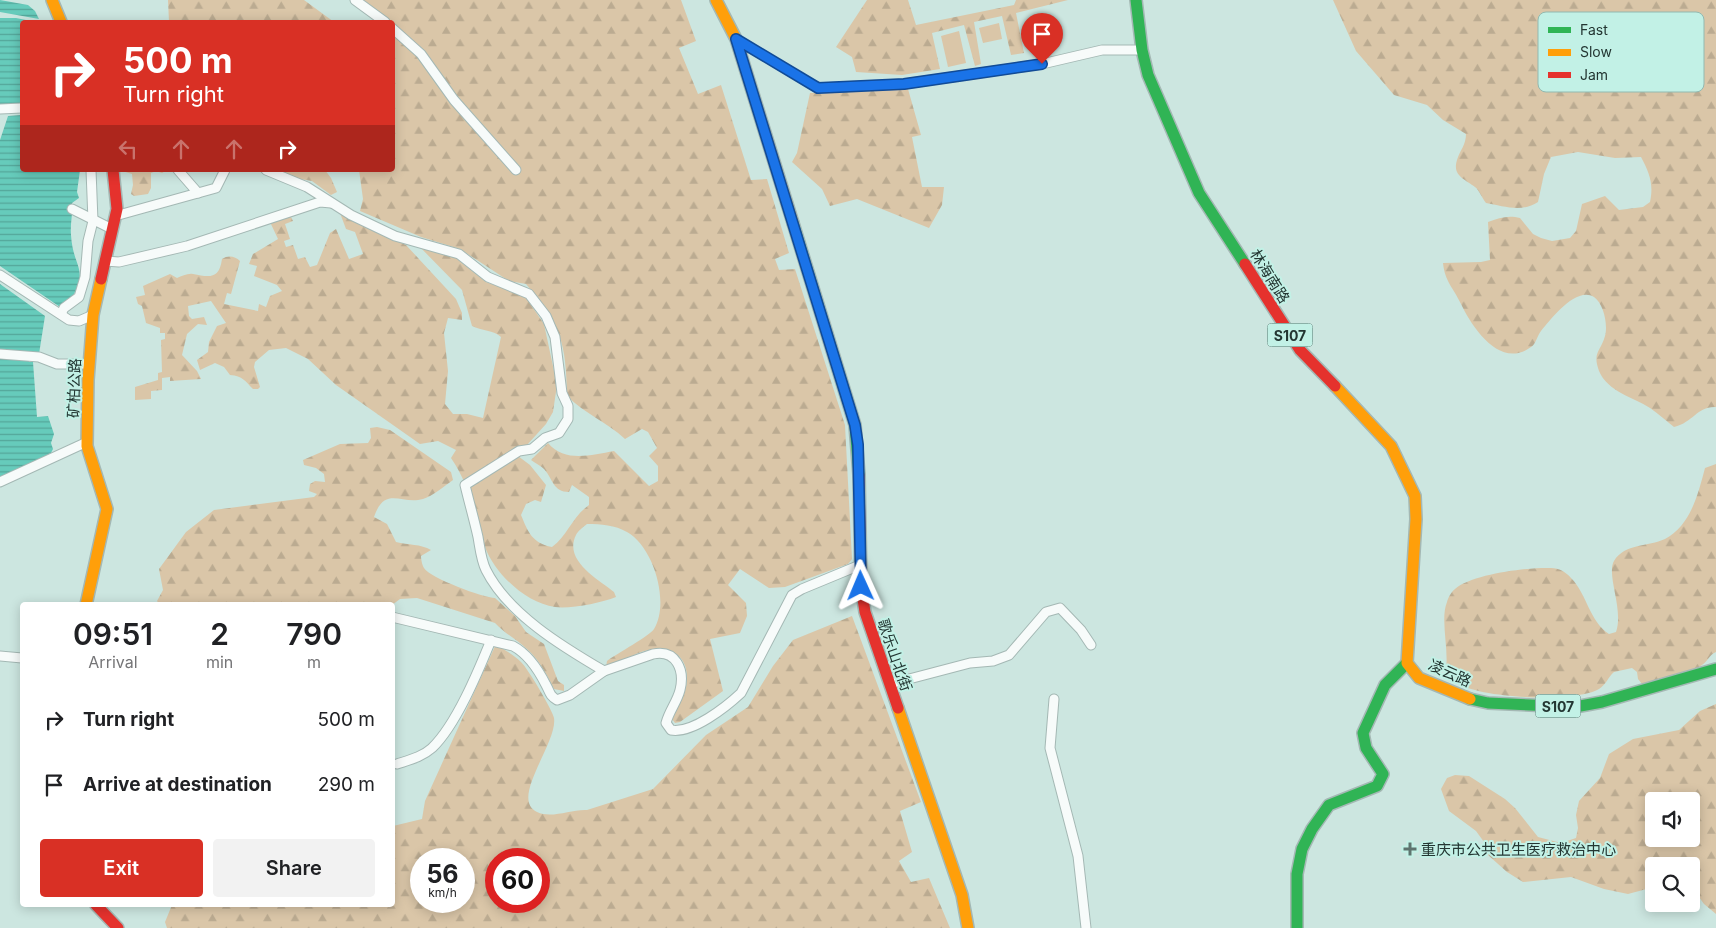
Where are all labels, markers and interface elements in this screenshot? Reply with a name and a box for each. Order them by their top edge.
legend [1538,12,1704,92]
pin [1021,13,1063,64]
icon: arrive [1028,20,1056,48]
text: Fast [1580,21,1608,38]
text: 500 m [123,39,233,81]
icon: right [40,40,105,105]
text: Slow [1580,43,1612,60]
text: Jam [1580,66,1608,83]
text: Turn right [123,81,224,107]
icon: left [114,135,142,163]
icon: ahead [167,135,195,163]
icon: ahead [220,135,248,163]
icon: right [273,135,301,163]
street label: 林海南路 [1246,246,1294,306]
road number: S107 [1268,324,1312,346]
street label: 矿柏公路 [63,358,85,418]
position arrow [834,559,886,611]
text: 09:51 [73,616,153,652]
text: 2 [210,616,229,652]
text: 790 [286,616,342,652]
street label: 歌乐山北街 [874,616,916,694]
text: Arrival [88,652,138,672]
text: min [206,652,233,672]
text: m [307,652,321,672]
street label: 凌云路 [1426,655,1474,691]
road number: S107 [1536,694,1580,718]
icon: right [40,706,68,734]
text: Turn right [83,708,174,731]
text: 500 m [317,708,375,731]
icon: arrive [40,771,68,799]
text: Arrive at destination [83,773,272,796]
text: 290 m [318,773,375,796]
map controls [1645,792,1700,912]
button: sound [1645,792,1700,847]
button: Exit [40,839,203,897]
button: Share [213,839,375,897]
place label: 重庆市公共卫生医疗救治中心 [1421,840,1616,859]
marker: 重庆市公共卫生医疗救治中心 [1403,842,1417,856]
speed limit sign: 60 [485,848,550,913]
button: search [1645,857,1700,912]
text: 56 [426,859,459,889]
text: km/h [428,885,457,900]

